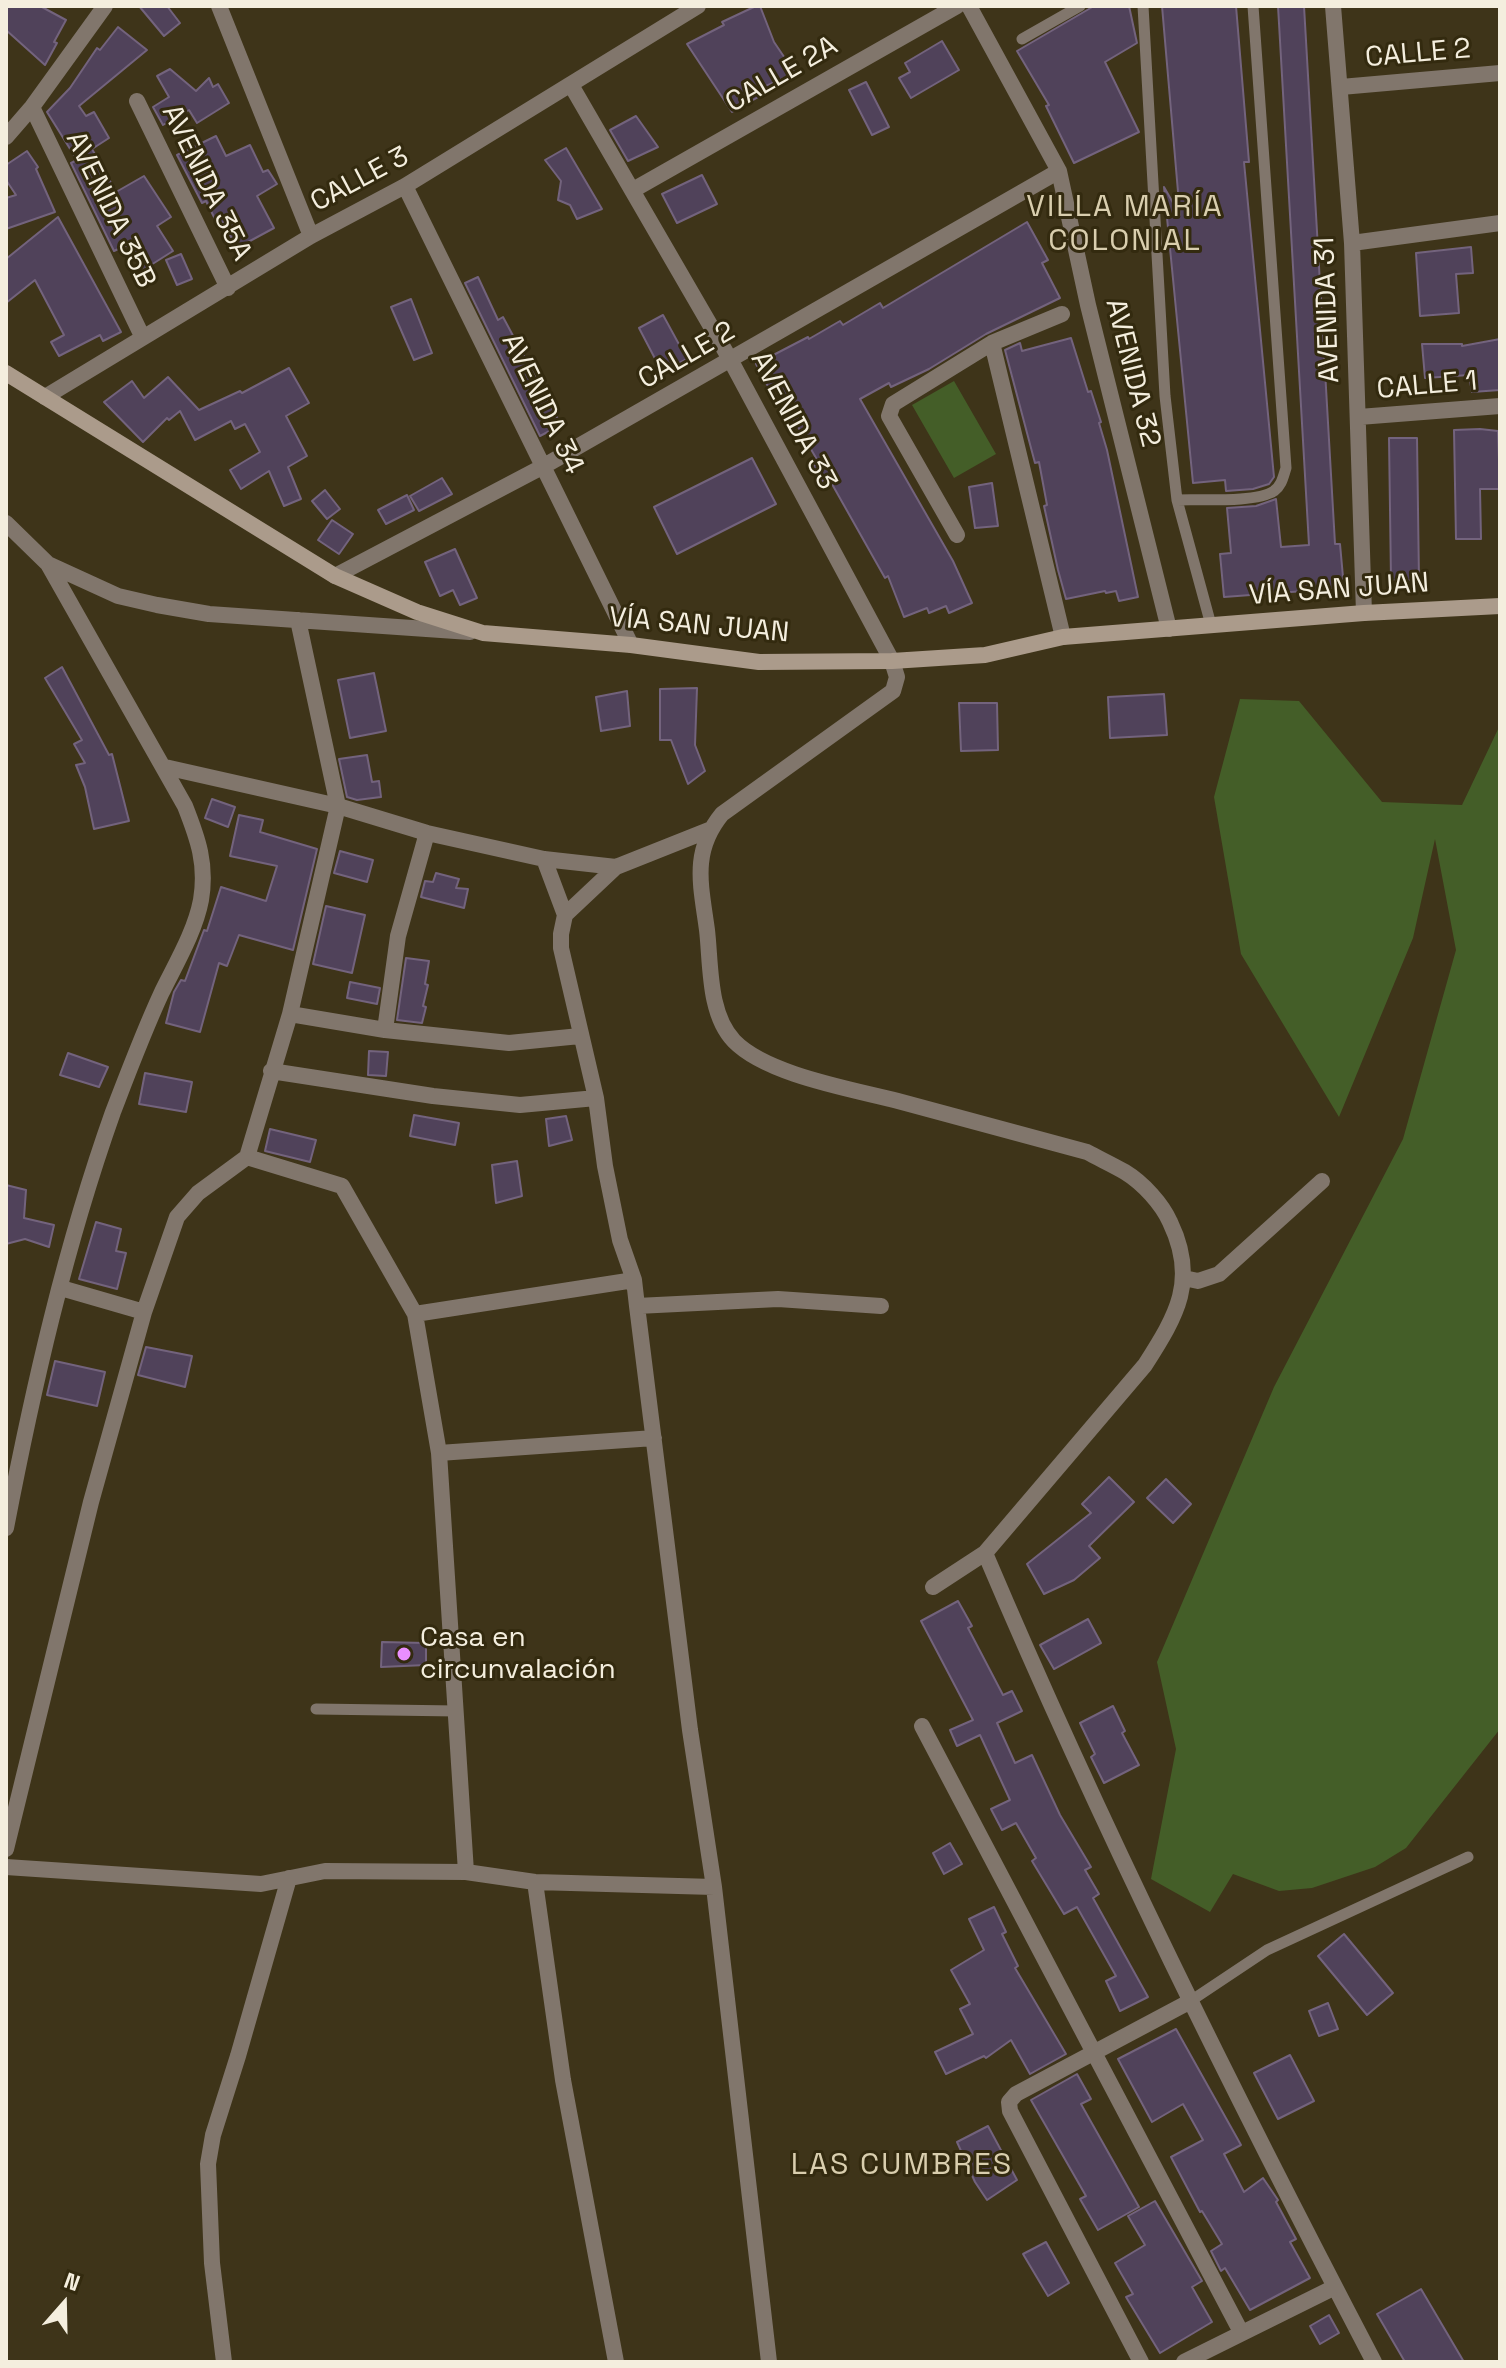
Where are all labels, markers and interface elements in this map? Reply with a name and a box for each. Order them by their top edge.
street label: CALLE 2A [720,30,844,120]
street label: CALLE 2 [1364,33,1472,75]
street label: AVENIDA 35A [154,100,258,266]
street label: AVENIDA 35B [58,126,162,294]
street label: CALLE 3 [305,140,415,220]
district label: VILLA MARÍA COLONIAL [1026,190,1224,260]
street label: AVENIDA 31 [1309,236,1347,384]
street label: AVENIDA 32 [1097,295,1167,451]
street label: CALLE 2 [633,315,741,397]
street label: AVENIDA 34 [494,328,590,480]
street label: AVENIDA 33 [743,346,843,496]
street label: CALLE 1 [1375,365,1479,407]
street label: VÍA SAN JUAN [1248,567,1430,613]
street label: VÍA SAN JUAN [608,601,790,651]
place label: Casa en circunvalación [420,1621,616,1687]
marker: Casa en circunvalación [395,1645,413,1663]
district label: LAS CUMBRES [791,2148,1013,2184]
north arrow [24,2264,104,2344]
text: N [60,2266,84,2297]

